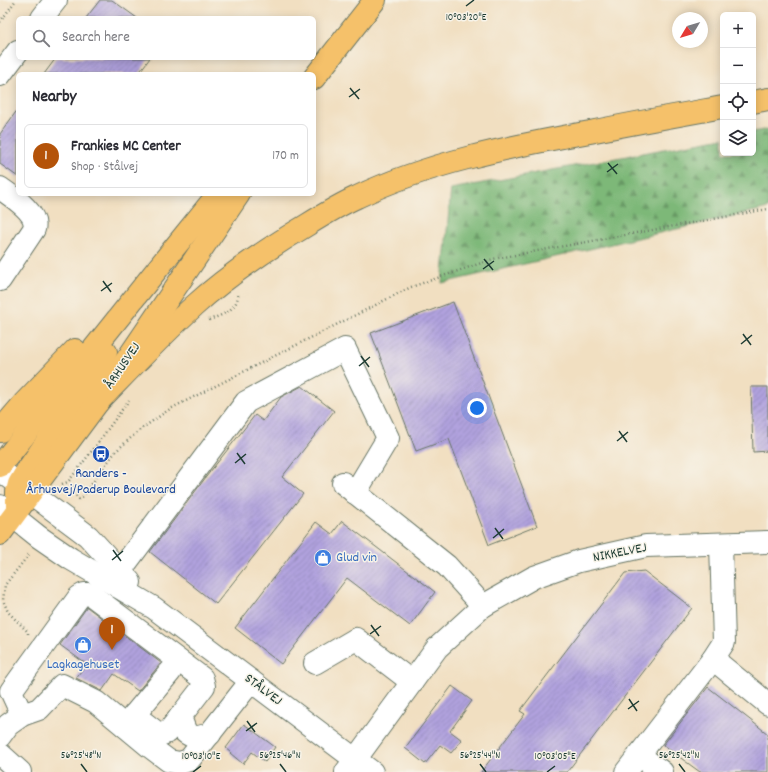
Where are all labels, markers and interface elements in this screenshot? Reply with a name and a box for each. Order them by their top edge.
text: 10°03'20"E [446,11,487,25]
north arrow [672,12,708,48]
map controls [720,12,756,156]
button: + [720,12,756,48]
search box [16,16,316,60]
icon: search [30,27,52,49]
text: Search here [62,27,130,49]
button: − [720,48,756,84]
button: locate [720,84,756,120]
text: Nearby [32,86,76,110]
button: layers [720,120,756,156]
text: Frankies MC Center [71,136,181,158]
text: 1 [45,147,47,166]
text: 170 m [272,147,299,166]
text: Shop · Stålvej [71,158,138,177]
street label: ÅRHUSVEJ [100,339,146,393]
your location [467,398,487,418]
bus stop icon: Randers - Århusvej/Paderup Boulevard [91,444,111,464]
place label: Randers - Århusvej/Paderup Boulevard [26,464,176,500]
street label: NIKKELVEJ [591,538,649,568]
shop icon: Glud vin [313,548,333,568]
place label: Glud vin [336,548,377,568]
pin: 1 [99,617,125,650]
shop icon: Lagkagehuset [73,635,93,655]
place label: Lagkagehuset [47,655,119,675]
street label: STÅLVEJ [240,669,286,711]
text: 56°25'48"N [61,749,101,763]
text: 56°25'46"N [259,749,301,763]
text: 56°25'44"N [460,749,500,763]
text: 56°25'42"N [659,749,699,763]
text: 10°03'10"E [182,750,221,764]
text: 10°03'05"E [535,750,576,764]

